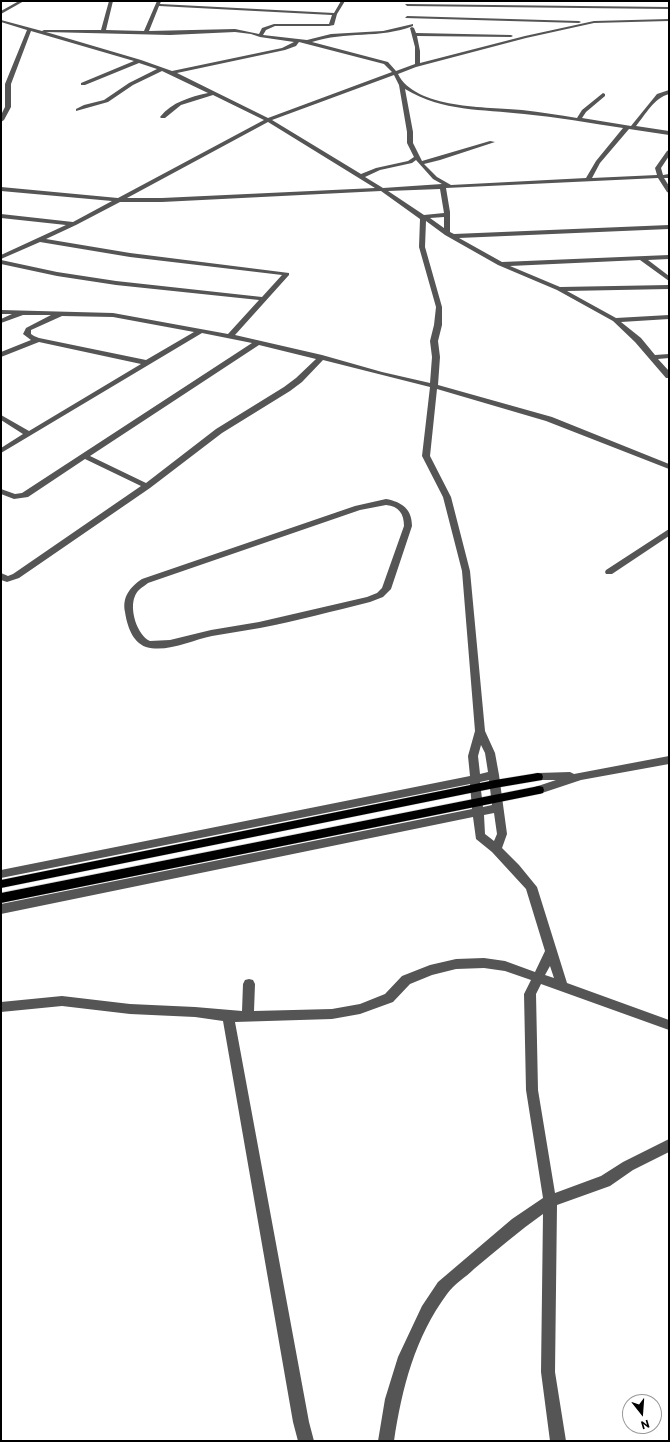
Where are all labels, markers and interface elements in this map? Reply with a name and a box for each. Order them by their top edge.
north arrow [622,1394,662,1434]
text: N [640,1418,651,1432]

